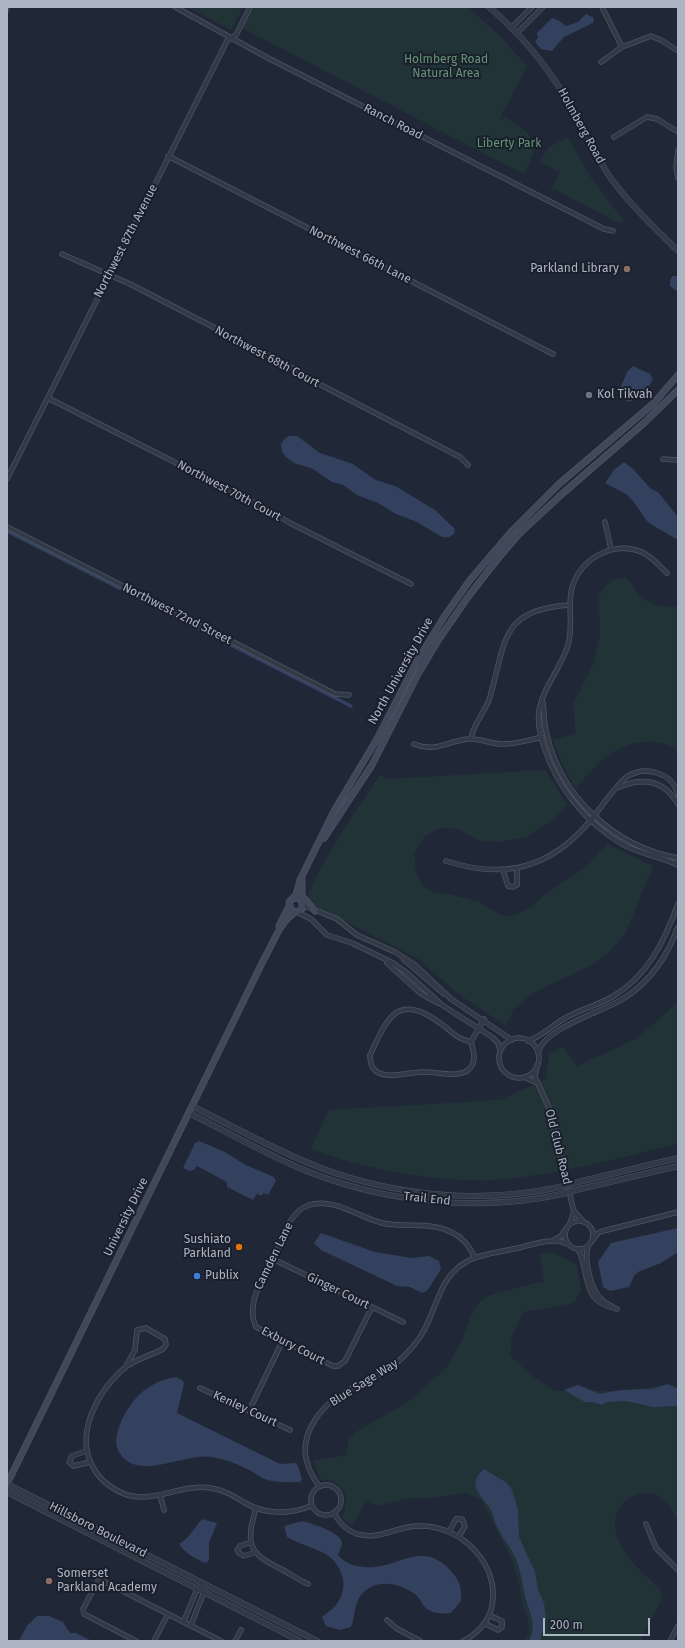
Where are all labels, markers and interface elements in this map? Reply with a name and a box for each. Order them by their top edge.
park label: Holmberg Road Natural Area [404,53,488,81]
street label: Holmberg Road [554,86,608,166]
street label: Ranch Road [361,101,425,143]
park label: Liberty Park [477,137,541,151]
street label: Northwest 87th Avenue [91,182,161,300]
street label: Northwest 66th Lane [306,223,414,287]
place label: Parkland Library [530,262,619,276]
marker: Parkland Library [622,264,632,274]
street label: Northwest 68th Court [212,323,322,391]
place label: Kol Tikvah [597,388,653,402]
marker: Kol Tikvah [584,390,594,400]
street label: Northwest 70th Court [175,458,283,524]
street label: Northwest 72nd Street [120,580,234,648]
street label: North University Drive [366,615,436,727]
street label: Old Club Road [542,1108,574,1186]
street label: University Drive [101,1175,151,1259]
street label: Trail End [403,1189,451,1209]
street label: Camden Lane [251,1220,297,1292]
place label: Sushiato Parkland [183,1233,231,1261]
marker: Sushiato Parkland [234,1242,244,1252]
place label: Publix [205,1269,238,1283]
street label: Ginger Court [304,1270,372,1312]
marker: Publix [192,1271,202,1281]
street label: Exbury Court [259,1324,327,1368]
street label: Blue Sage Way [327,1356,401,1410]
street label: Kenley Court [211,1388,279,1430]
street label: Hillsboro Boulevard [47,1499,149,1561]
place label: Somerset Parkland Academy [57,1567,157,1595]
marker: Somerset Parkland Academy [44,1576,54,1586]
scale bar [545,1610,652,1636]
text: 200 m [550,1618,583,1632]

